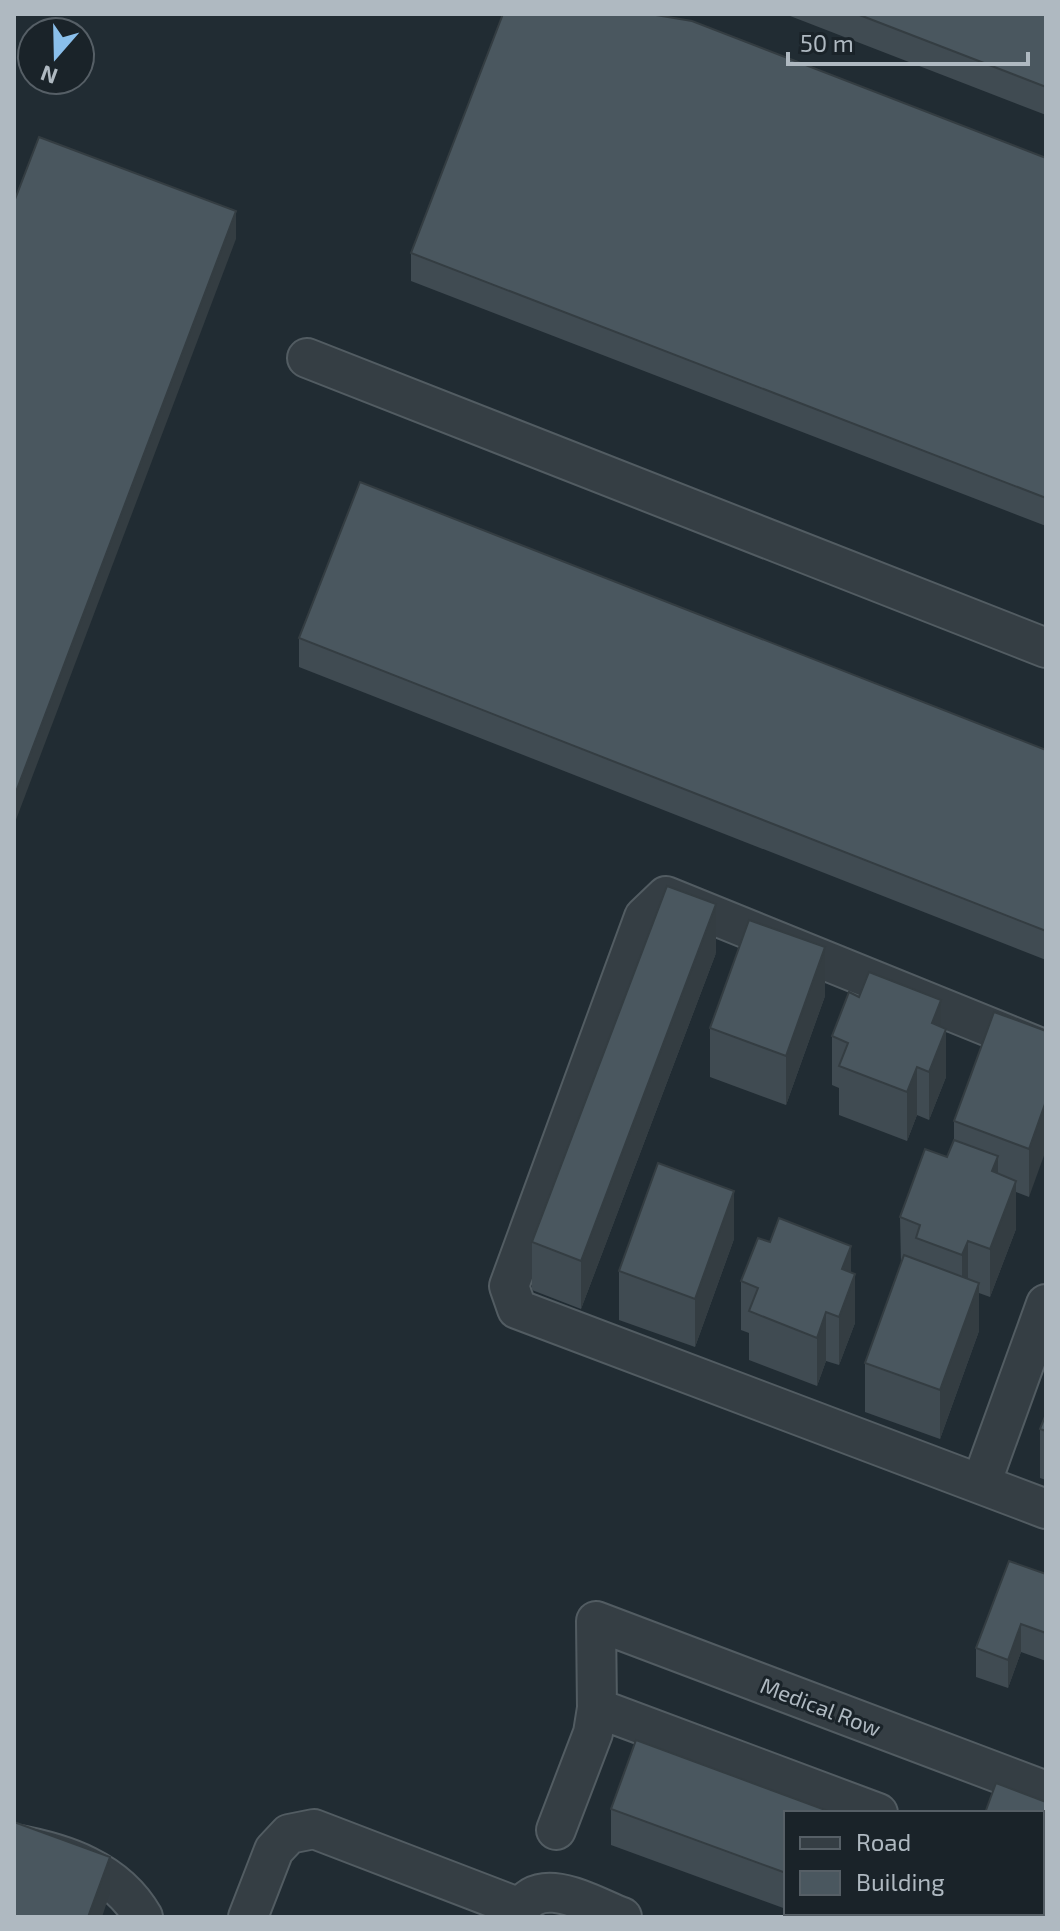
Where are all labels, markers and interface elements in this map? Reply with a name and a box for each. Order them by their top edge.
north arrow [16,16,96,96]
scale bar [788,16,1028,66]
text: 50 m [800,28,854,57]
text: N [37,61,61,91]
street label: Medical Row [757,1671,885,1741]
legend [784,1811,1044,1915]
text: Road [856,1827,911,1856]
text: Building [856,1867,945,1896]

